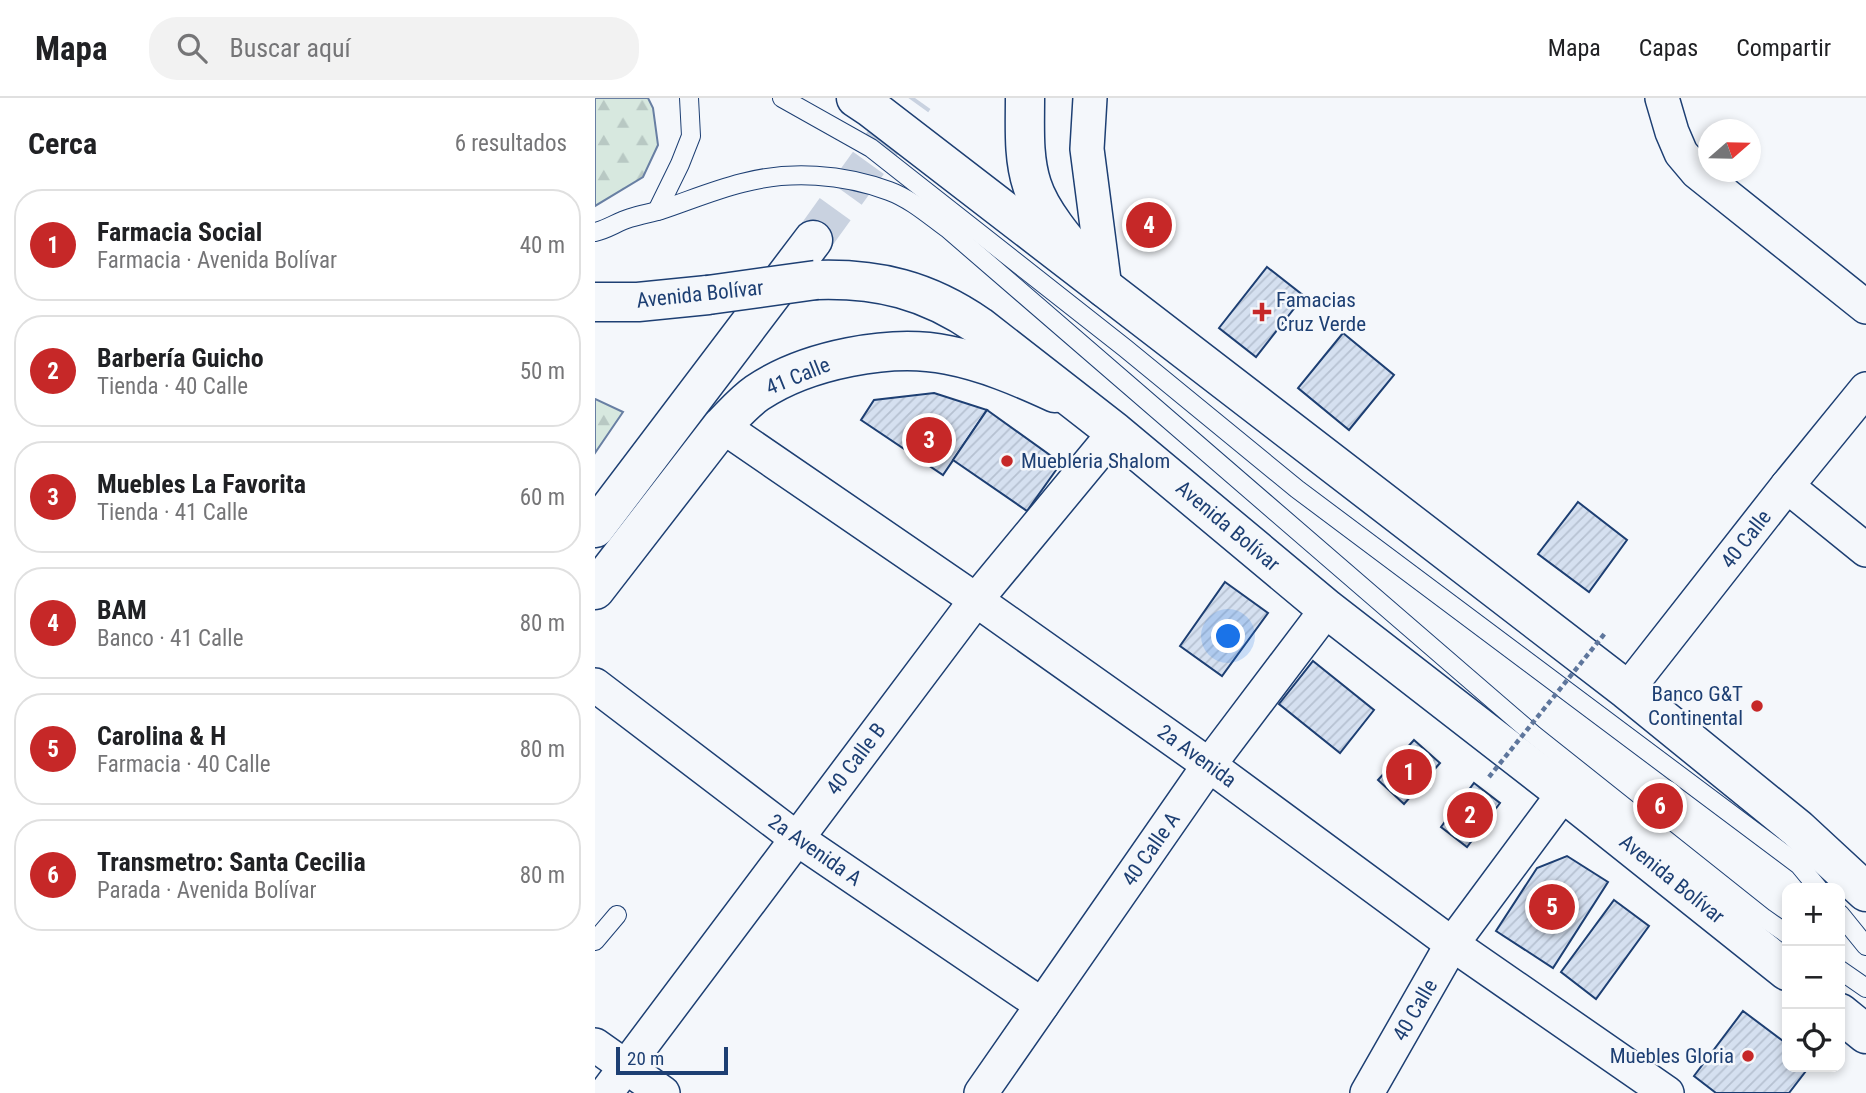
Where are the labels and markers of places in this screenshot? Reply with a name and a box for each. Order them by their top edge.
pin: 4 [1126,199,1172,251]
place label: Famacias Cruz Verde [1276,288,1366,336]
marker: Famacias Cruz Verde [1254,304,1270,320]
pin: 3 [906,414,952,466]
place label: Muebleria Shalom [1021,449,1170,473]
marker: Muebleria Shalom [999,453,1015,469]
place label: Banco G&T Continental [1648,682,1743,730]
marker: Banco G&T Continental [1749,698,1765,714]
pin: 1 [1386,746,1432,798]
pin: 6 [1637,780,1683,832]
pin: 2 [1447,789,1493,841]
pin: 5 [1529,881,1575,933]
place label: Muebles Gloria [1610,1044,1734,1068]
marker: Muebles Gloria [1740,1048,1756,1064]

